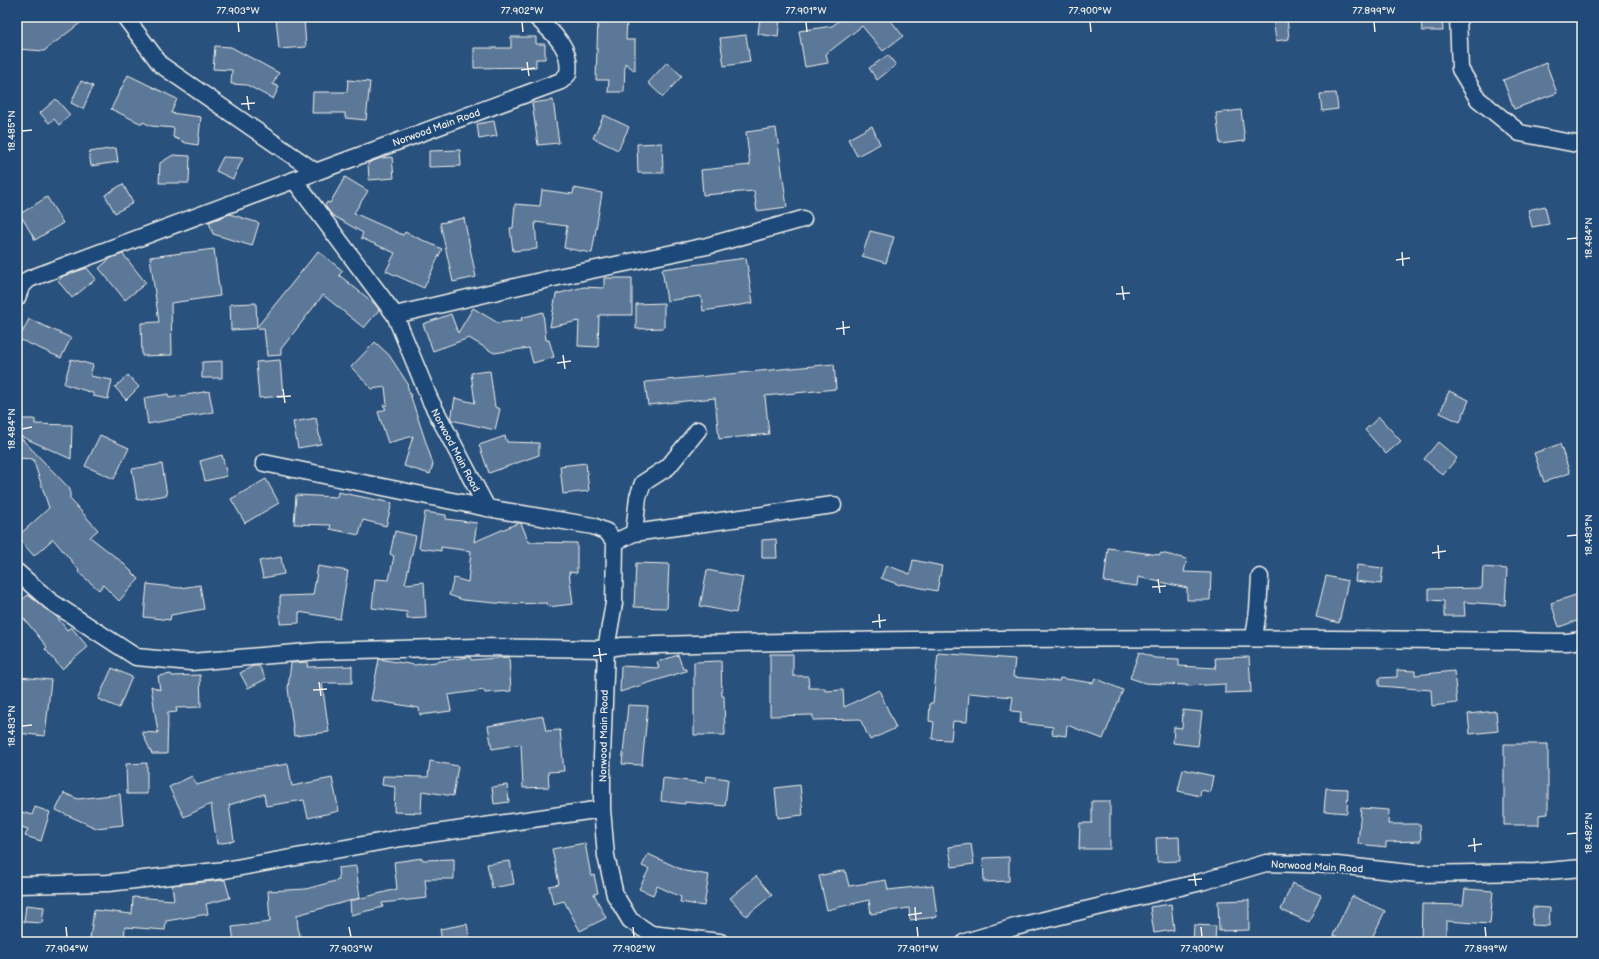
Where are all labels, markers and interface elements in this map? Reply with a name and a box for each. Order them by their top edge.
text: 77.903°W [216,5,260,17]
text: 77.902°W [501,5,543,17]
text: 77.901°W [785,5,827,17]
text: 77.900°W [1068,5,1112,17]
text: 77.899°W [1353,5,1395,17]
street label: Norwood Main Road [391,106,482,149]
text: 18.485°N [6,110,18,152]
text: 18.484°N [1583,217,1595,259]
street label: Norwood Main Road [428,407,482,494]
text: 18.484°N [6,408,18,450]
text: 18.483°N [1583,514,1595,556]
street label: Norwood Main Road [597,689,611,782]
text: 18.483°N [6,705,18,747]
text: 18.482°N [1583,812,1595,854]
street label: Norwood Main Road [1271,859,1364,875]
text: 77.904°W [46,943,88,955]
text: 77.903°W [329,943,373,955]
text: 77.902°W [613,943,655,955]
text: 77.901°W [897,943,939,955]
text: 77.900°W [1180,943,1224,955]
text: 77.899°W [1465,943,1507,955]

